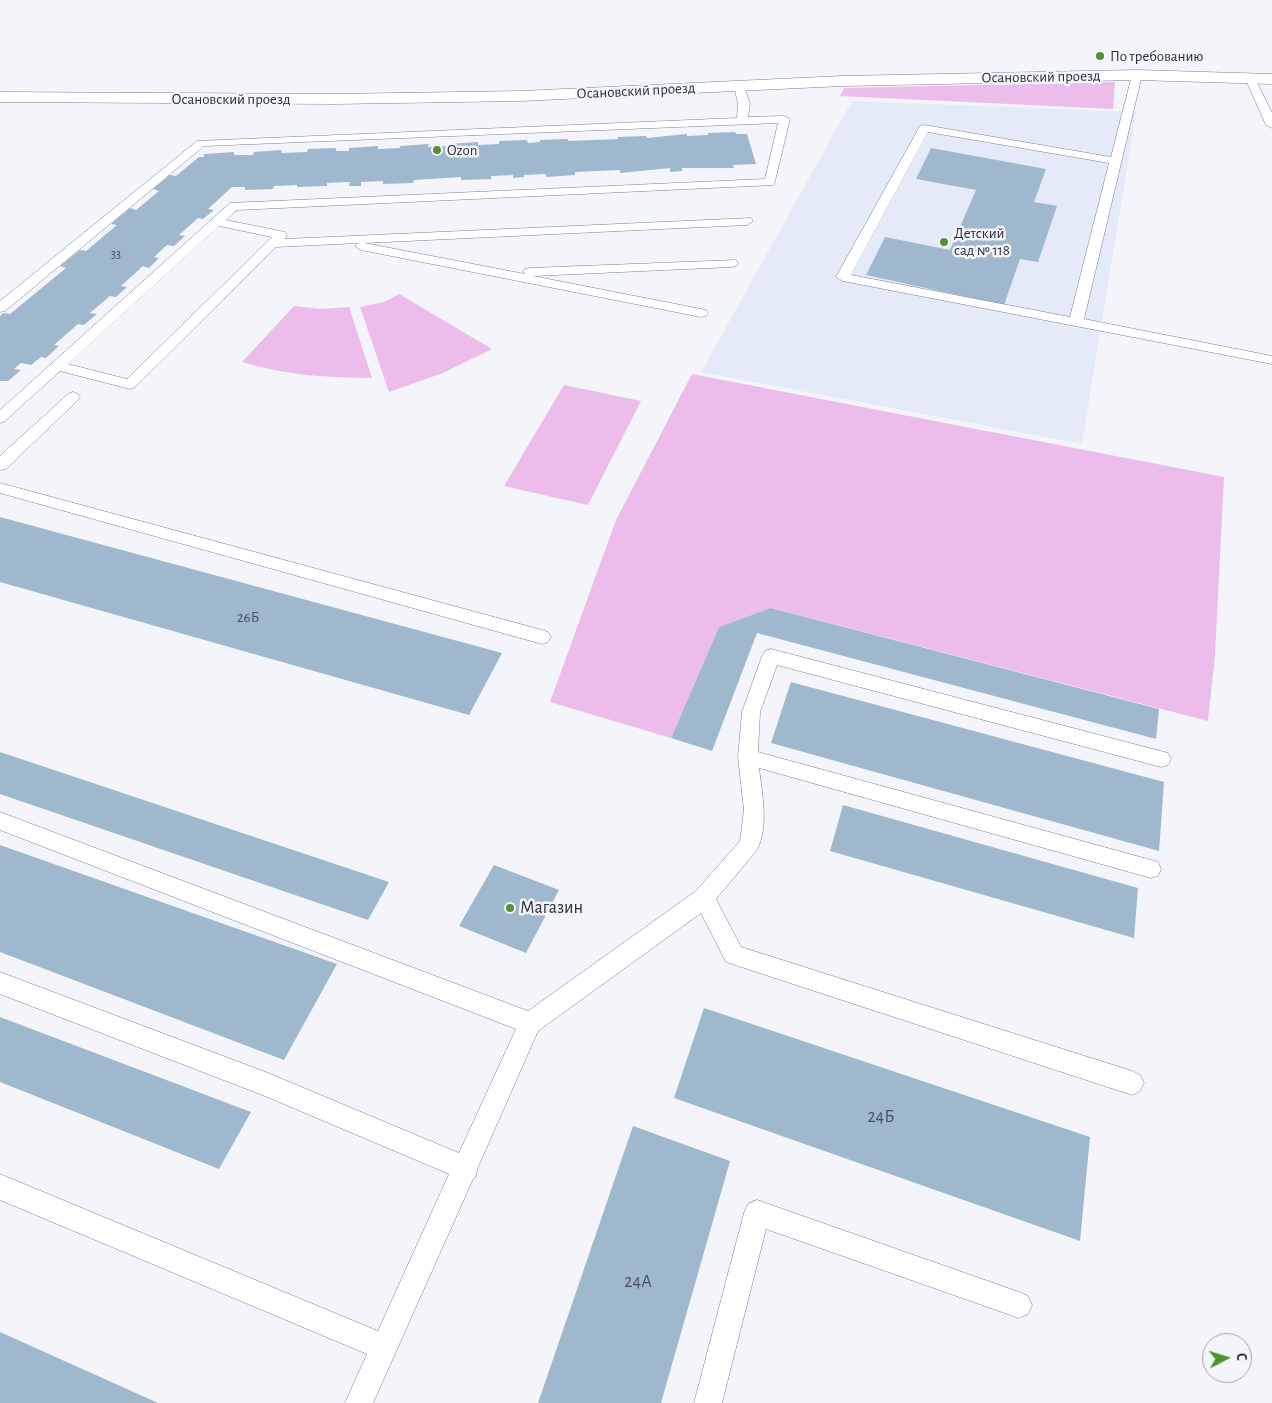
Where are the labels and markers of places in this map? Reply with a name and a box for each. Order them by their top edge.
place label: По требованию [1110,47,1203,65]
marker: По требованию [1094,50,1106,62]
place label: Ozon [447,141,477,159]
marker: Ozon [431,144,443,156]
place label: Детский сад № 118 [954,224,1010,259]
marker: Детский сад № 118 [938,236,950,248]
place label: Магазин [520,897,583,919]
marker: Магазин [504,902,516,914]

